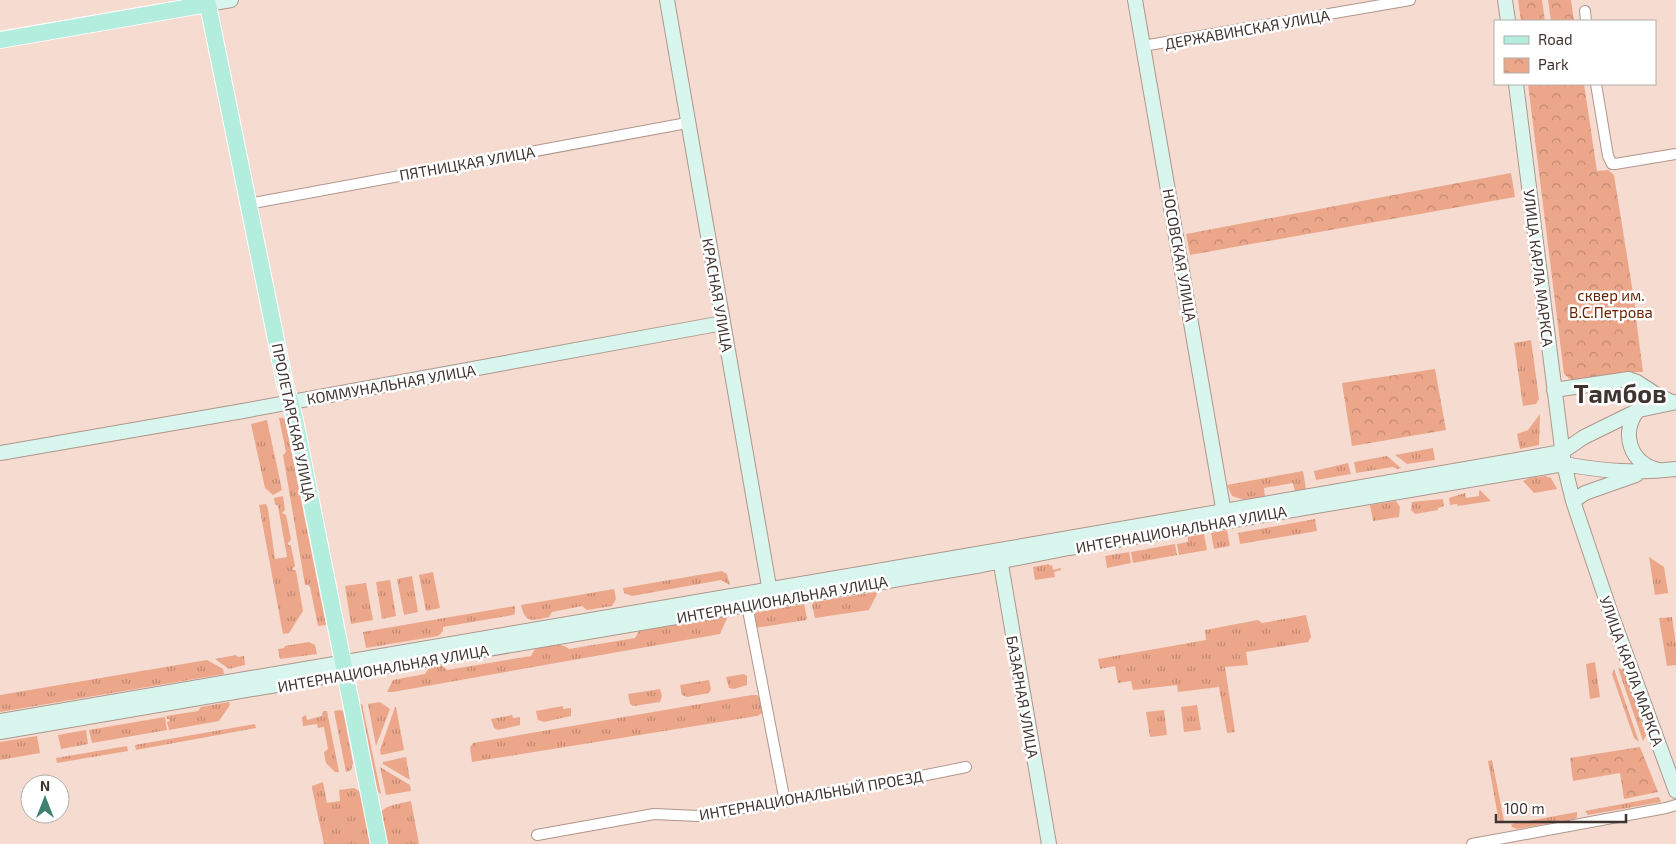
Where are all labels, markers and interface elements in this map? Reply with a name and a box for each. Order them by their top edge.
street label: ДЕРЖАВИНСКАЯ УЛИЦА [1163,5,1332,52]
legend [1494,20,1656,85]
text: Road [1538,30,1573,48]
text: Park [1538,55,1569,73]
street label: ПЯТНИЦКАЯ УЛИЦА [398,142,537,184]
street label: НОСОВСКАЯ УЛИЦА [1159,187,1201,324]
street label: УЛИЦА КАРЛА МАРКСА [1520,188,1558,348]
street label: КРАСНАЯ УЛИЦА [699,237,737,354]
park label: сквер им. В.С.Петрова [1569,286,1653,321]
street label: ПРОЛЕТАРСКАЯ УЛИЦА [268,341,320,503]
street label: КОММУНАЛЬНАЯ УЛИЦА [305,360,478,408]
district label: Тамбов [1573,378,1667,408]
street label: ИНТЕРНАЦИОНАЛЬНАЯ УЛИЦА [1074,501,1289,556]
street label: ИНТЕРНАЦИОНАЛЬНАЯ УЛИЦА [675,571,890,626]
street label: УЛИЦА КАРЛА МАРКСА [1596,593,1668,749]
street label: БАЗАРНАЯ УЛИЦА [1003,634,1043,760]
street label: ИНТЕРНАЦИОНАЛЬНАЯ УЛИЦА [276,640,491,695]
street label: ИНТЕРНАЦИОНАЛЬНЫЙ ПРОЕЗД [698,766,924,824]
north arrow [20,774,70,824]
text: N [40,777,50,794]
scale bar [1496,792,1626,824]
text: 100 m [1504,799,1545,817]

